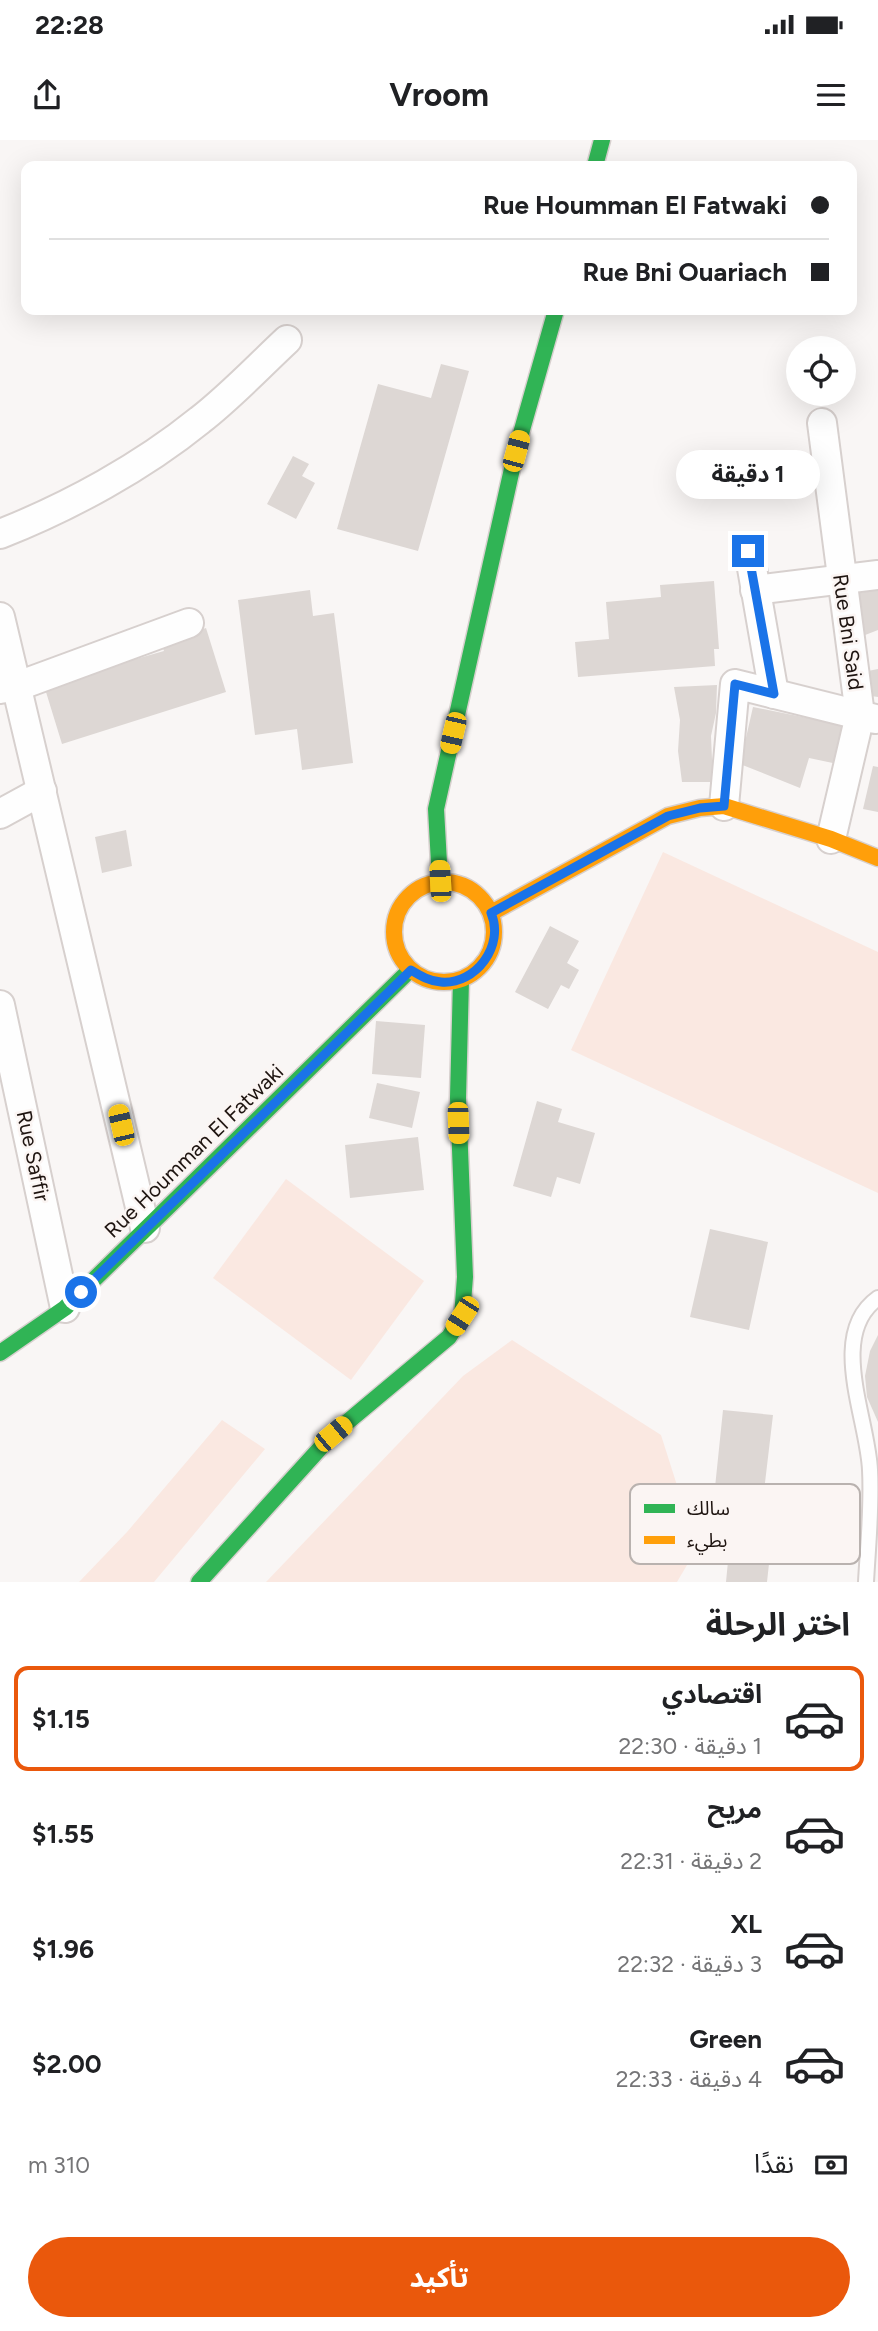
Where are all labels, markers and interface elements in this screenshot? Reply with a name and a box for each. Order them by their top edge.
text: 22:28 [35,9,104,41]
icon: share [28,76,66,114]
text: Vroom [389,76,489,114]
icon: menu [812,76,850,114]
text: Rue Houmman El Fatwaki [483,189,787,221]
text: Rue Bni Ouariach [583,256,787,288]
map controls [786,336,856,406]
button: locate [786,336,856,406]
car [501,428,532,474]
callout: 1 دقيقة [676,450,820,498]
text: 1 دقيقة [711,460,785,488]
route end [732,535,764,567]
street label: Rue Bni Said [828,572,869,692]
car [439,710,468,756]
car [429,859,452,903]
street label: Rue Houmman El Fatwaki [99,1059,288,1243]
car [107,1102,136,1148]
car [447,1102,470,1144]
street label: Rue Saffir [12,1108,55,1204]
route start [65,1276,97,1308]
car [442,1293,483,1339]
car [311,1412,356,1456]
legend [630,1484,860,1564]
text: سالك [687,1497,730,1520]
text: بطيء [687,1529,727,1555]
text: اختر الرحلة [706,1605,850,1643]
text: اقتصادي [662,1678,762,1710]
icon: car [783,1687,846,1750]
text: $1.15 [32,1703,90,1735]
text: 1 دقيقة · 22:30 [618,1732,762,1760]
text: مريح [707,1793,762,1825]
icon: car [783,1802,846,1865]
text: $1.55 [32,1818,94,1850]
text: 2 دقيقة · 22:31 [620,1847,762,1875]
text: XL [730,1908,762,1940]
icon: car [783,1917,846,1980]
text: $1.96 [32,1933,94,1965]
text: 3 دقيقة · 22:32 [617,1950,762,1978]
text: Green [689,2023,762,2055]
icon: car [783,2032,846,2095]
text: $2.00 [32,2048,102,2080]
text: 4 دقيقة · 22:33 [616,2065,762,2093]
icon: cash [812,2146,850,2184]
text: نقدًا [754,2148,794,2180]
text: 310 m [28,2151,90,2179]
button: تأكيد [28,2237,850,2317]

